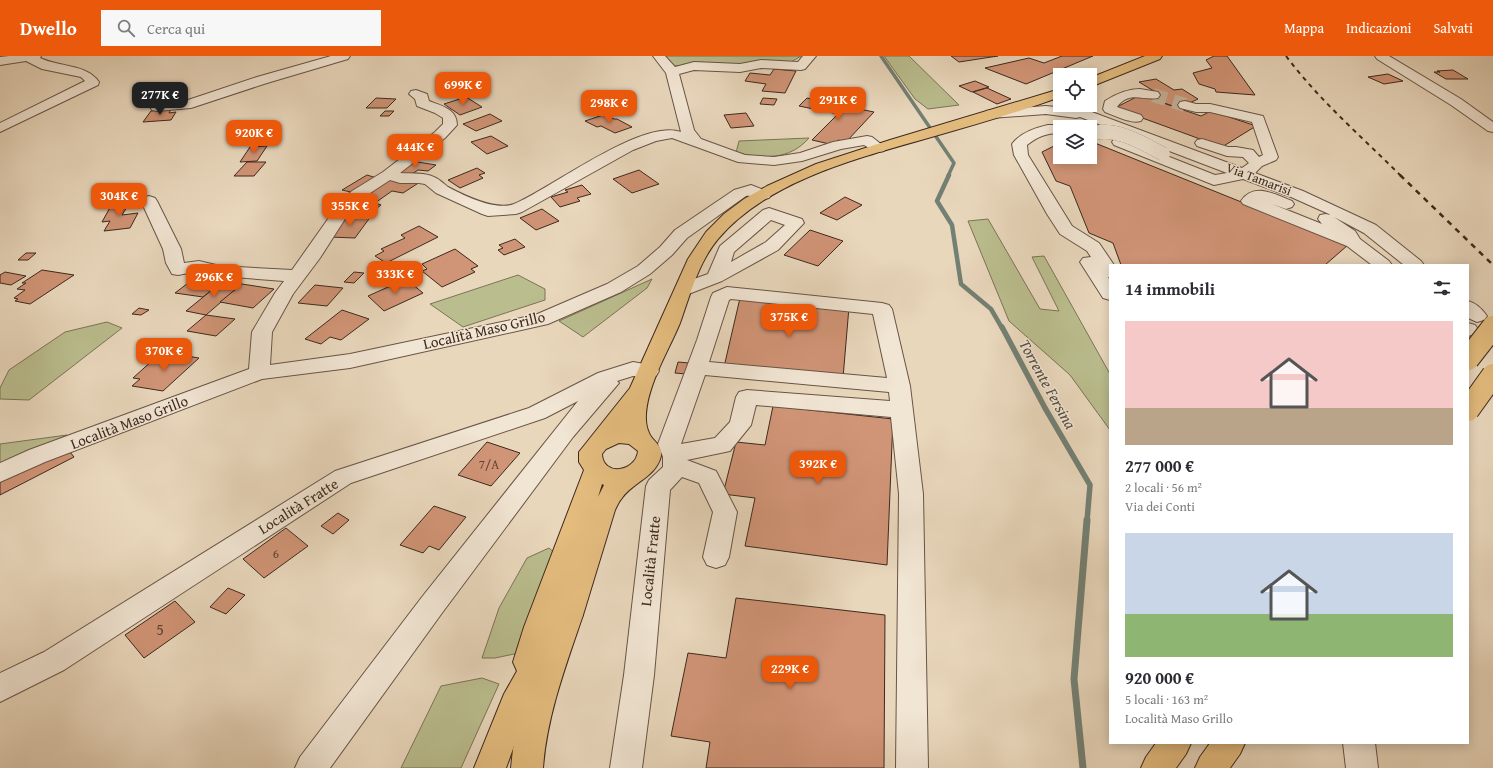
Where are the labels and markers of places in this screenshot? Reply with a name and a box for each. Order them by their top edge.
pin: 699K € [430,72,496,106]
pin: 277K € [127,82,193,116]
pin: 291K € [805,87,871,121]
pin: 298K € [576,90,642,124]
pin: 920K € [221,120,287,154]
pin: 444K € [382,134,448,168]
pin: 304K € [86,183,152,217]
pin: 355K € [317,193,383,227]
pin: 333K € [362,261,428,295]
pin: 296K € [181,264,247,298]
pin: 375K € [756,304,822,338]
pin: 370K € [131,338,197,372]
pin: 392K € [785,451,851,485]
pin: 229K € [757,656,823,690]

